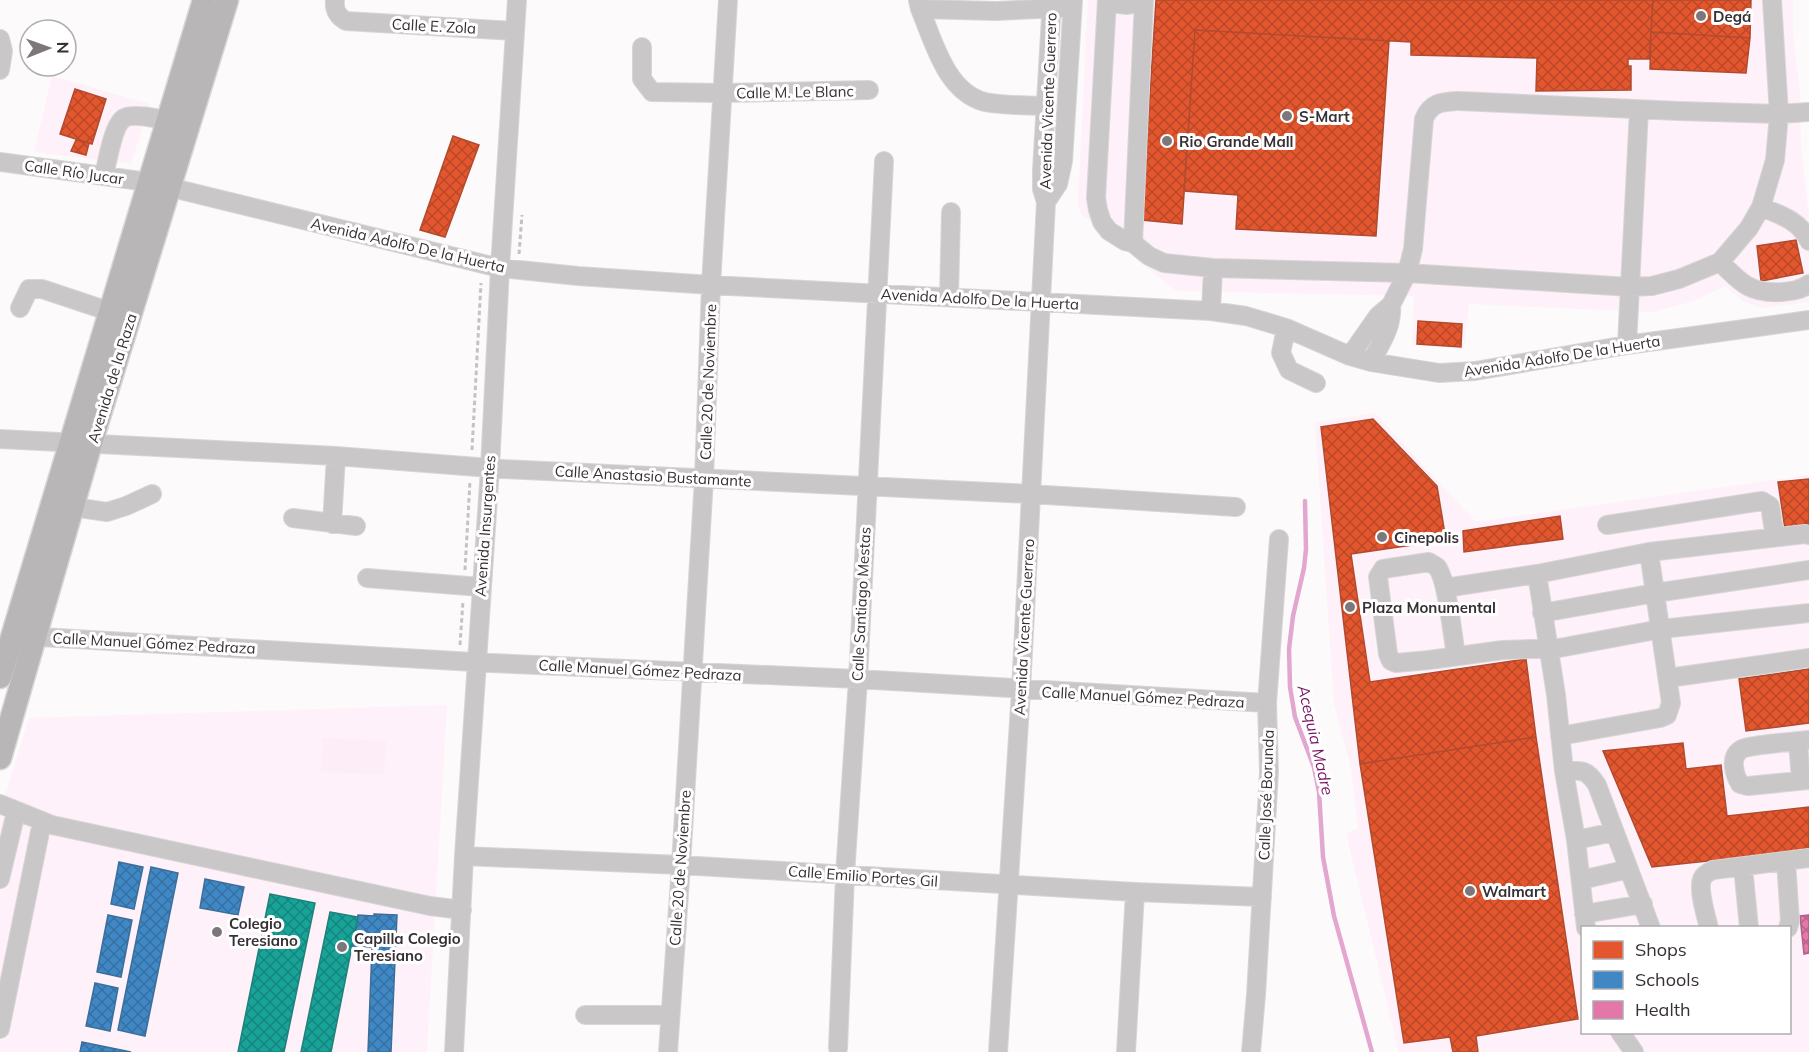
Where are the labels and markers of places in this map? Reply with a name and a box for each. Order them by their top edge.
place label: Degá [1713,7,1751,26]
marker: Degá [1694,9,1708,23]
place label: S-Mart [1299,107,1350,126]
marker: S-Mart [1280,109,1294,123]
place label: Rio Grande Mall [1179,132,1294,151]
marker: Rio Grande Mall [1160,134,1174,148]
place label: Cinepolis [1394,528,1459,547]
marker: Cinepolis [1375,530,1389,544]
place label: Plaza Monumental [1362,598,1496,617]
marker: Plaza Monumental [1343,600,1357,614]
place label: Walmart [1482,882,1546,901]
marker: Walmart [1463,884,1477,898]
place label: Colegio Teresiano [229,914,298,950]
marker: Colegio Teresiano [210,925,224,939]
place label: Capilla Colegio Teresiano [354,929,461,965]
marker: Capilla Colegio Teresiano [335,940,349,954]

